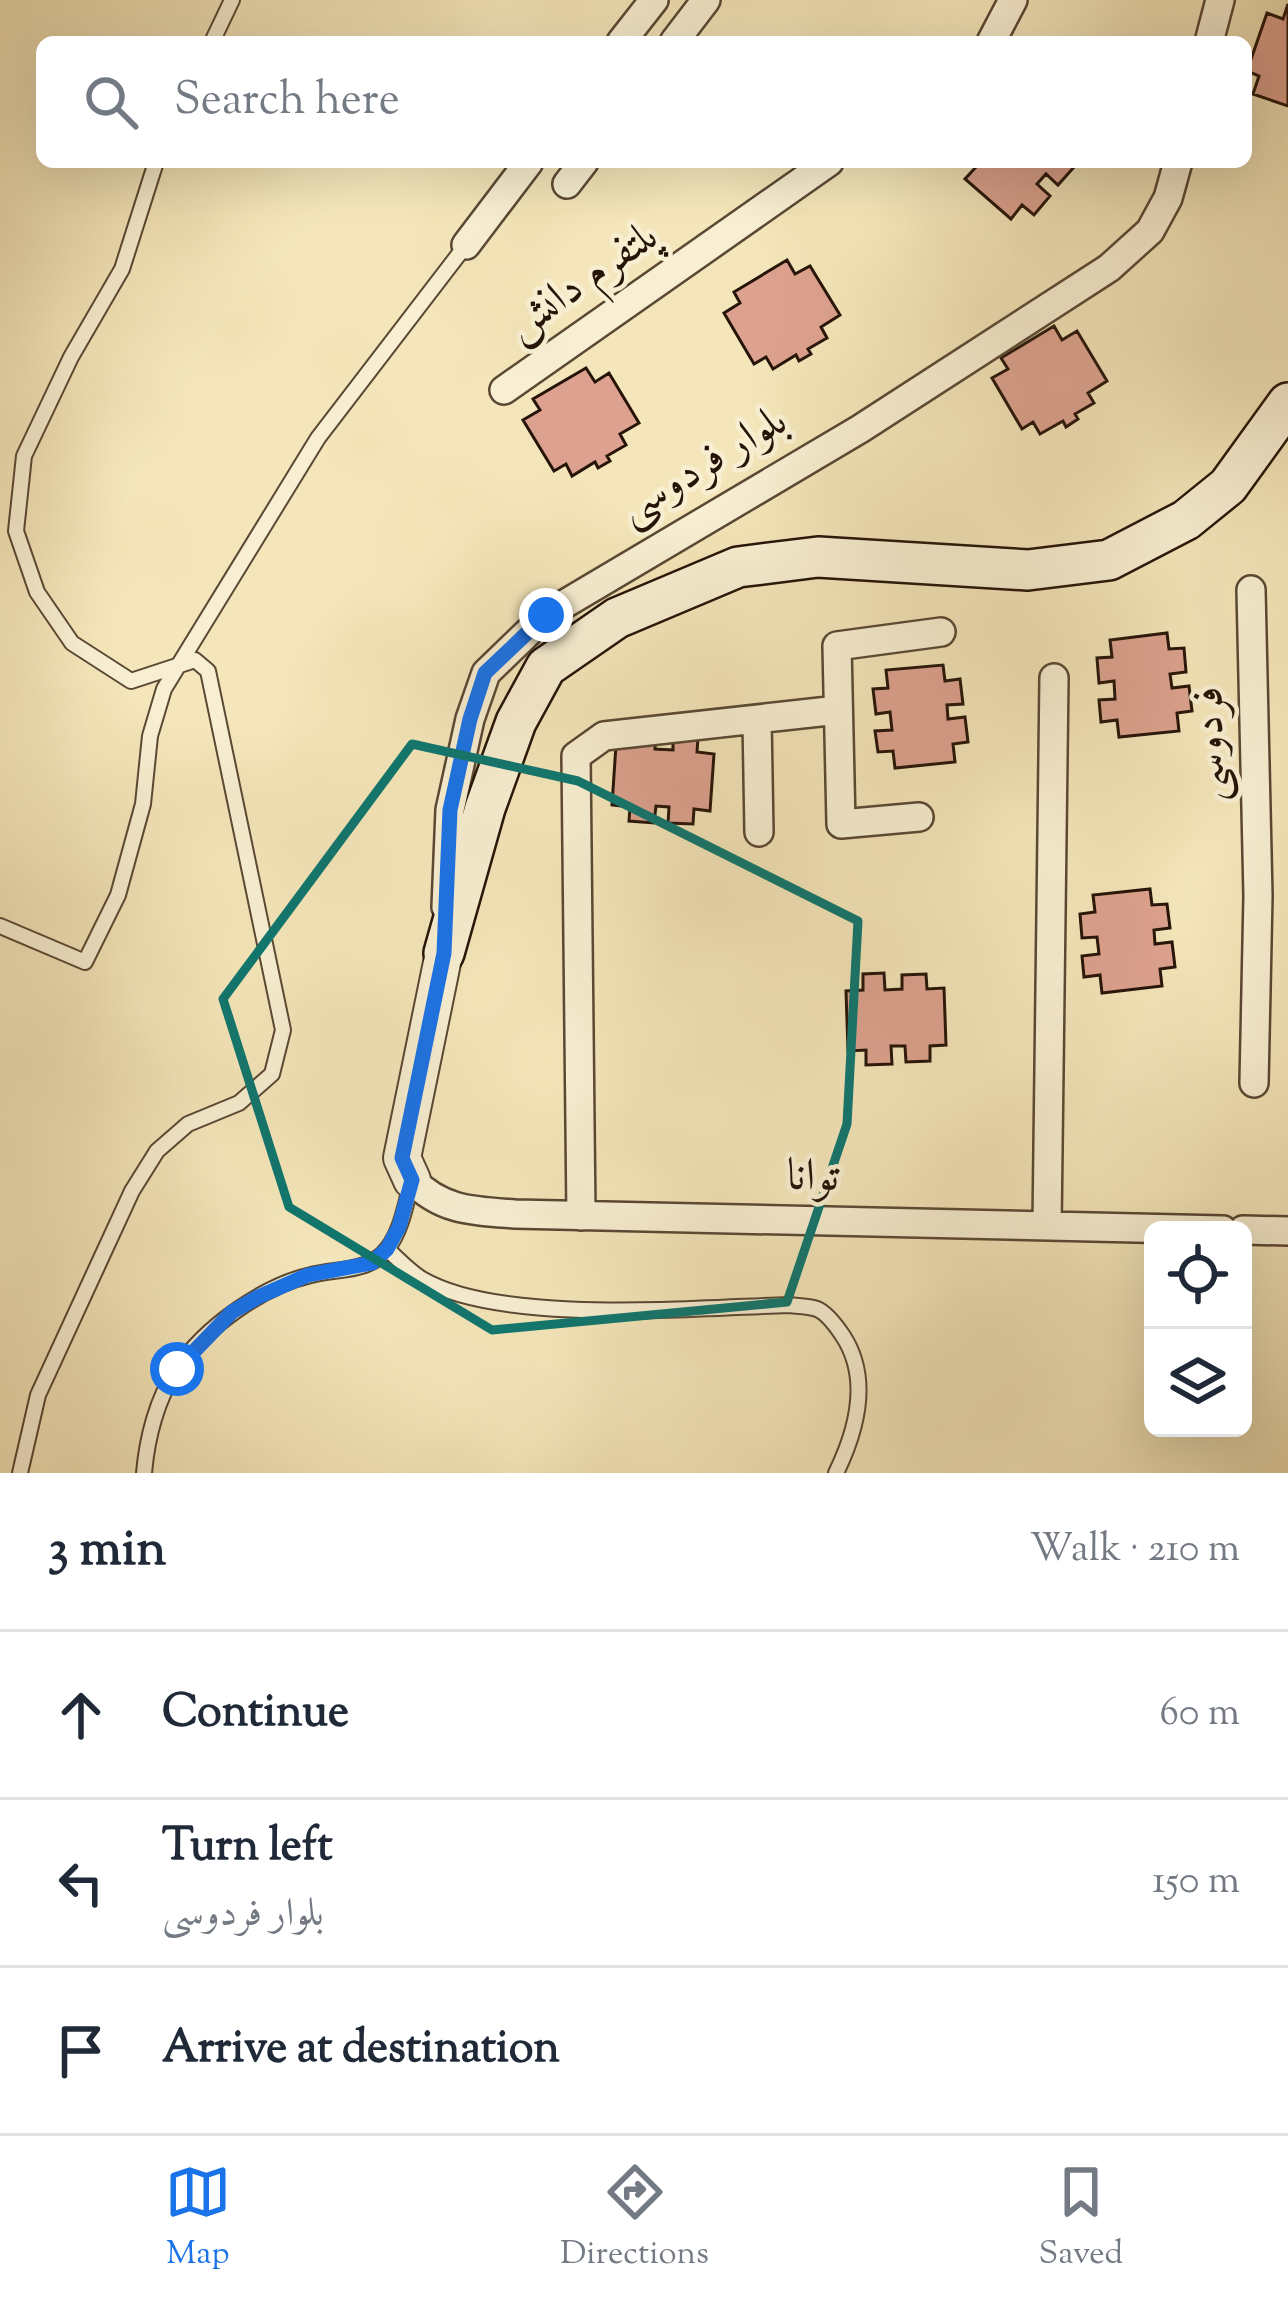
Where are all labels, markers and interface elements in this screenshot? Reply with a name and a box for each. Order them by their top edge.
search box [36,36,1252,168]
icon: search [78,69,144,135]
text: Search here [174,70,400,135]
street label: پلتفرم دانش [493,205,676,361]
street label: بلوار فردوسی [607,391,801,543]
route end [519,588,573,642]
street label: فردوسی [1178,686,1246,802]
street label: توانا [786,1146,840,1212]
map controls [1144,1221,1252,1437]
button: locate [1144,1221,1252,1329]
button: layers [1144,1329,1252,1437]
route start [150,1342,204,1396]
text: 3 min [48,1515,166,1588]
text: Walk · 210 m [1030,1523,1240,1579]
icon: ahead [48,1682,114,1748]
text: Continue [162,1682,349,1747]
text: 60 m [1159,1687,1240,1743]
text: Turn left [162,1816,333,1881]
icon: left [48,1850,114,1916]
text: 150 m [1152,1855,1240,1911]
text: بلوار فردوسی [162,1888,324,1944]
icon: arrive [48,2018,114,2084]
text: Arrive at destination [162,2018,560,2083]
tab: Map [165,2159,231,2279]
tab: Directions [560,2159,709,2279]
tab: Saved [1039,2159,1123,2279]

